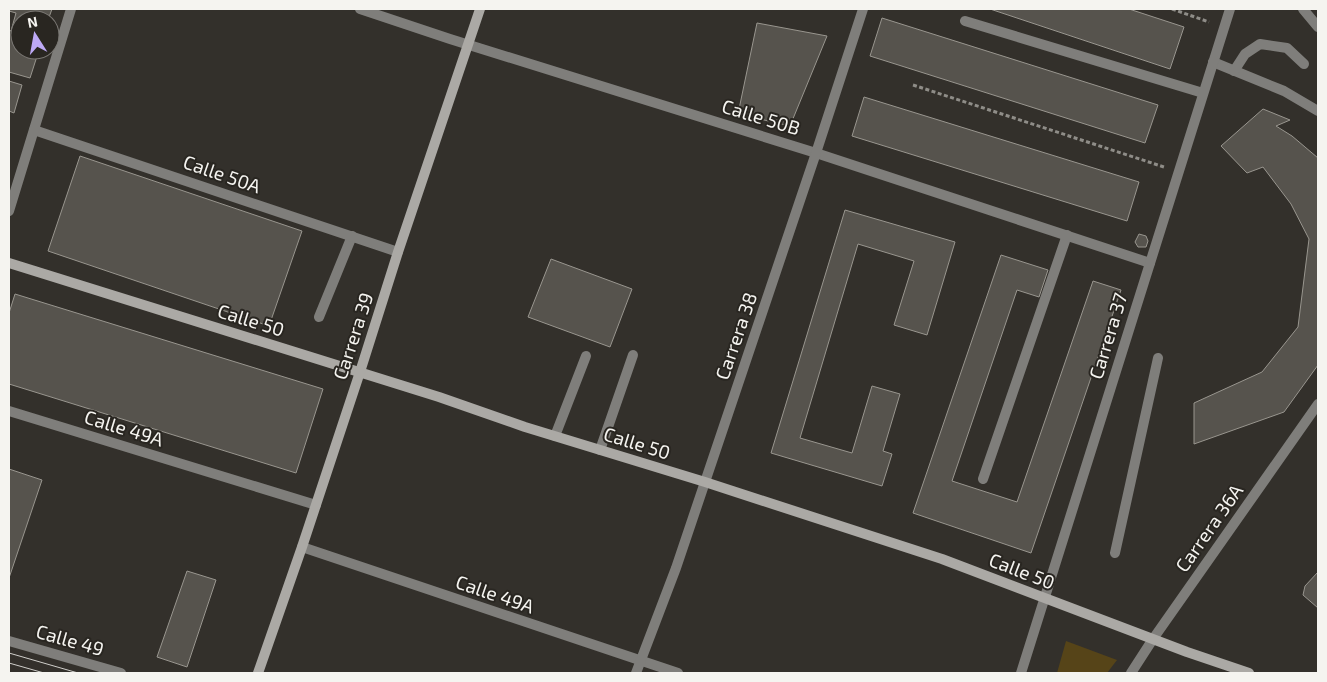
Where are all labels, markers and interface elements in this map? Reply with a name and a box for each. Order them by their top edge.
north arrow [10,10,60,60]
text: N [26,12,39,31]
street label: Calle 50B [719,94,803,139]
street label: Calle 50A [180,150,264,198]
street label: Carrera 39 [328,289,377,382]
street label: Carrera 38 [710,289,761,383]
street label: Carrera 37 [1084,290,1132,382]
street label: Calle 50 [215,298,287,341]
street label: Calle 49A [82,405,167,450]
street label: Calle 50 [601,421,673,464]
street label: Carrera 36A [1170,479,1247,576]
street label: Calle 50 [986,547,1058,594]
street label: Calle 49A [453,569,538,618]
street label: Calle 49 [34,619,107,660]

